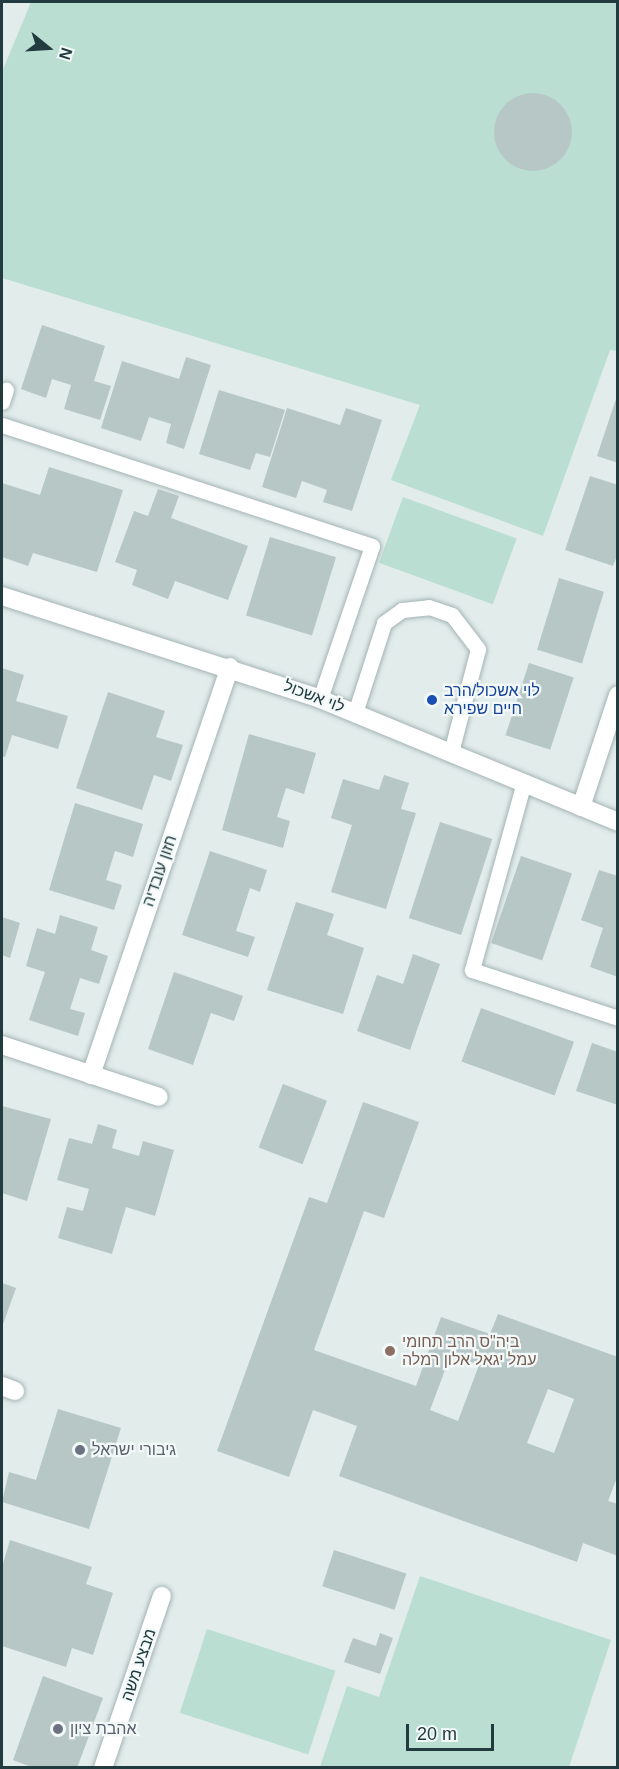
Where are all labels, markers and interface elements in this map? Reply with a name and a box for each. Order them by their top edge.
north arrow [18,18,78,78]
text: N [56,46,75,62]
street label: לוי אשכול [281,677,347,717]
place label: לוי אשכול/הרב חיים שפירא [444,681,540,719]
marker: לוי אשכול/הרב חיים שפירא [425,693,439,707]
street label: חזון עובדיה [139,833,181,909]
place label: ביה"ס הרב תחומי עמל יגאל אלון רמלה [402,1332,536,1370]
marker: ביה"ס הרב תחומי עמל יגאל אלון רמלה [383,1344,397,1358]
place label: גיבורי ישראל [92,1440,176,1460]
marker: גיבורי ישראל [73,1443,87,1457]
street label: מבצע משה [118,1626,160,1704]
scale bar [409,1712,498,1750]
place label: אהבת ציון [70,1719,136,1739]
marker: אהבת ציון [51,1722,65,1736]
text: 20 m [417,1724,457,1744]

